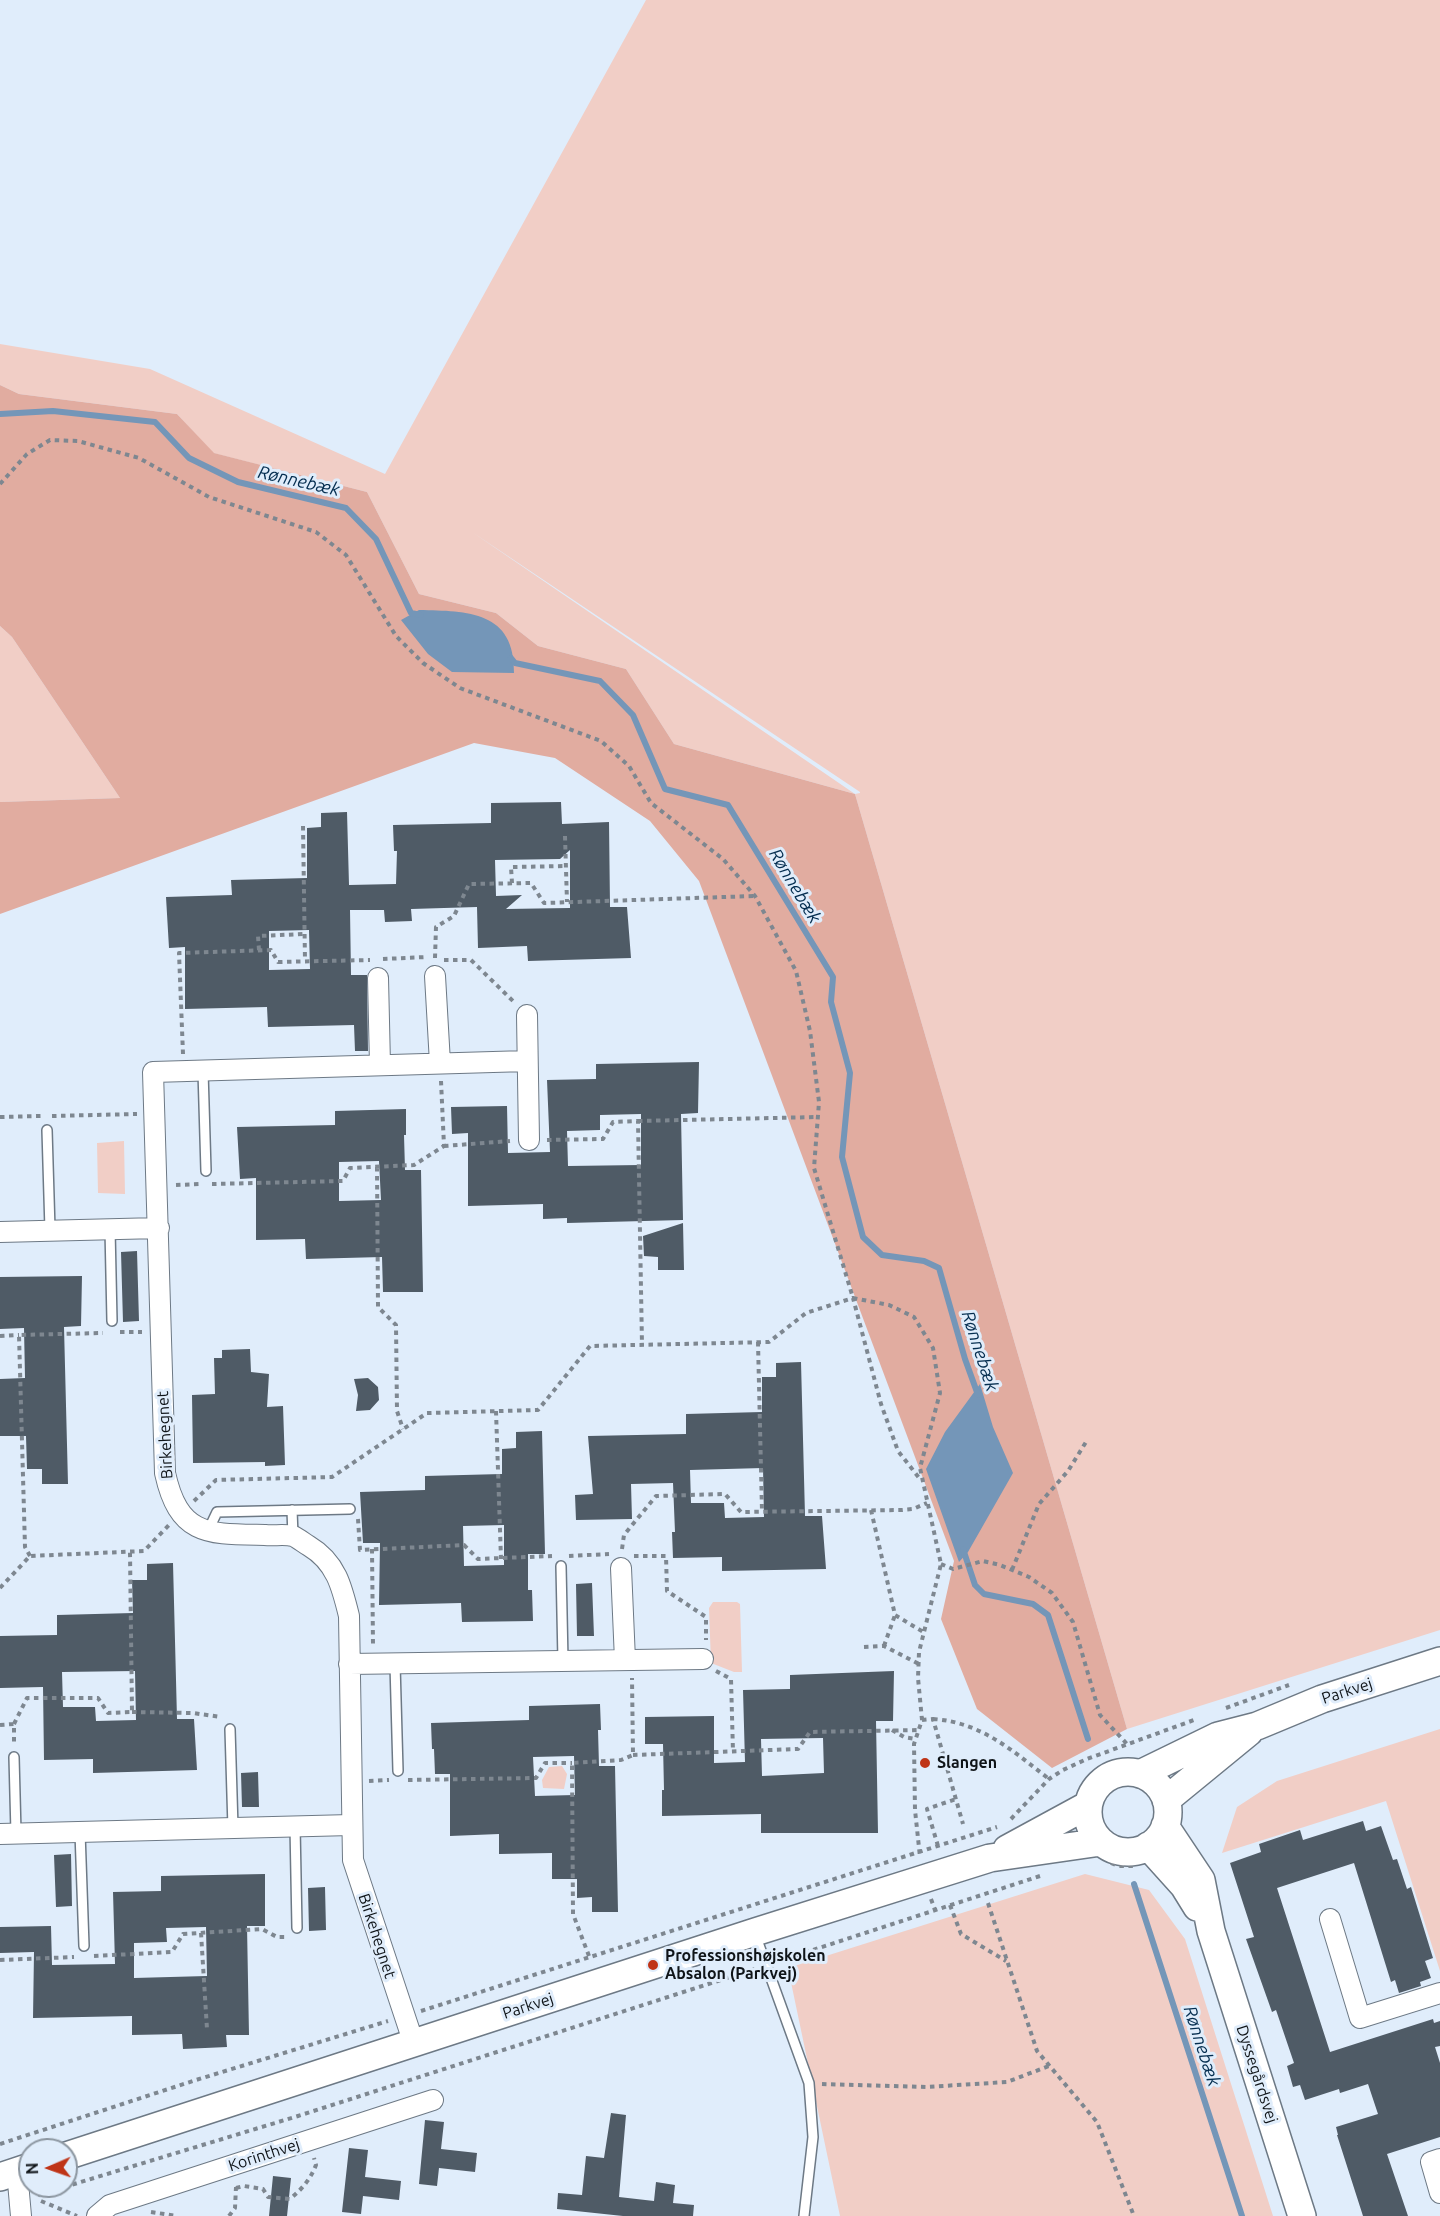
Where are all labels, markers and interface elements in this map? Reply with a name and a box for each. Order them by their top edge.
water label: Rønnebæk [256,461,342,501]
water label: Rønnebæk [764,845,826,927]
water label: Rønnebæk [957,1308,1003,1394]
street label: Birkehegnet [153,1390,177,1480]
street label: Parkvej [1319,1674,1375,1708]
place label: Slangen [937,1753,997,1773]
marker: Slangen [918,1756,932,1770]
street label: Birkehegnet [354,1891,400,1981]
place label: Professionshøjskolen Absalon (Parkvej) [665,1946,826,1984]
marker: Professionshøjskolen Absalon (Parkvej) [646,1958,660,1972]
street label: Parkvej [500,1989,556,2023]
water label: Rønnebæk [1179,2003,1225,2089]
street label: Dyssegårdsvej [1232,2023,1282,2125]
street label: Korinthvej [226,2134,302,2176]
north arrow [18,2138,78,2198]
text: N [23,2162,41,2175]

